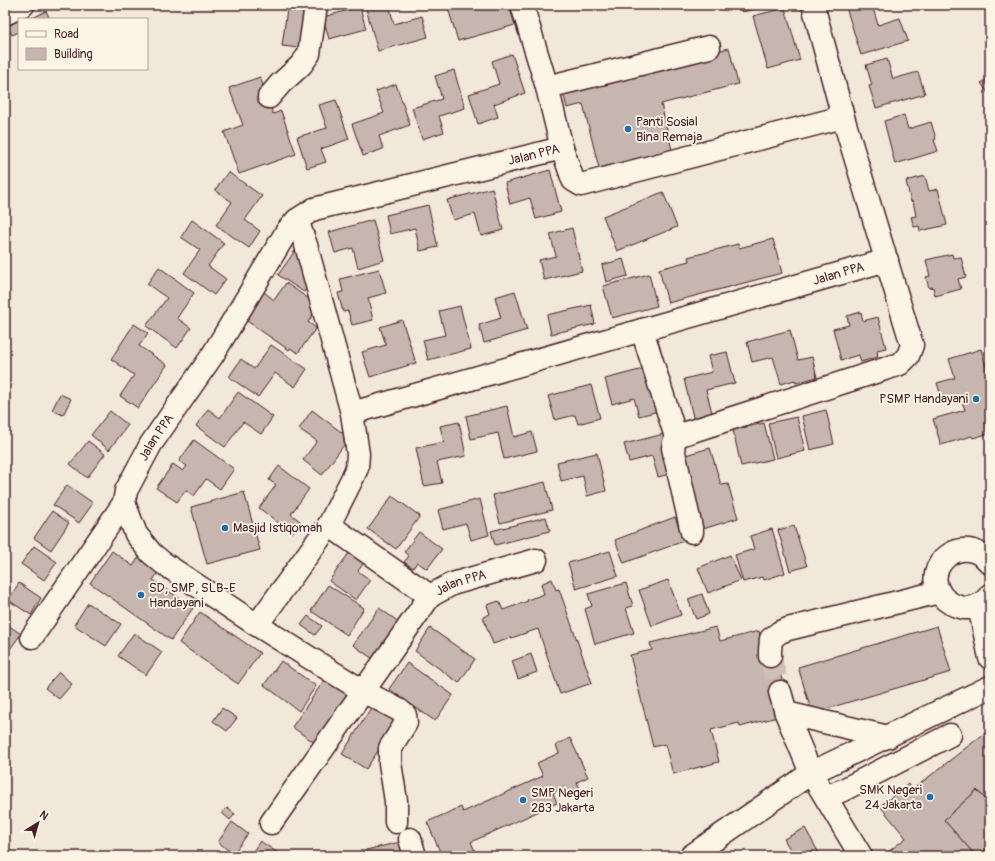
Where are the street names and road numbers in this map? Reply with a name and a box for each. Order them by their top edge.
street label: Jalan PPA [506,141,562,169]
street label: Jalan PPA [811,259,867,289]
street label: Jalan PPA [135,411,178,464]
street label: Jalan PPA [433,567,488,599]

